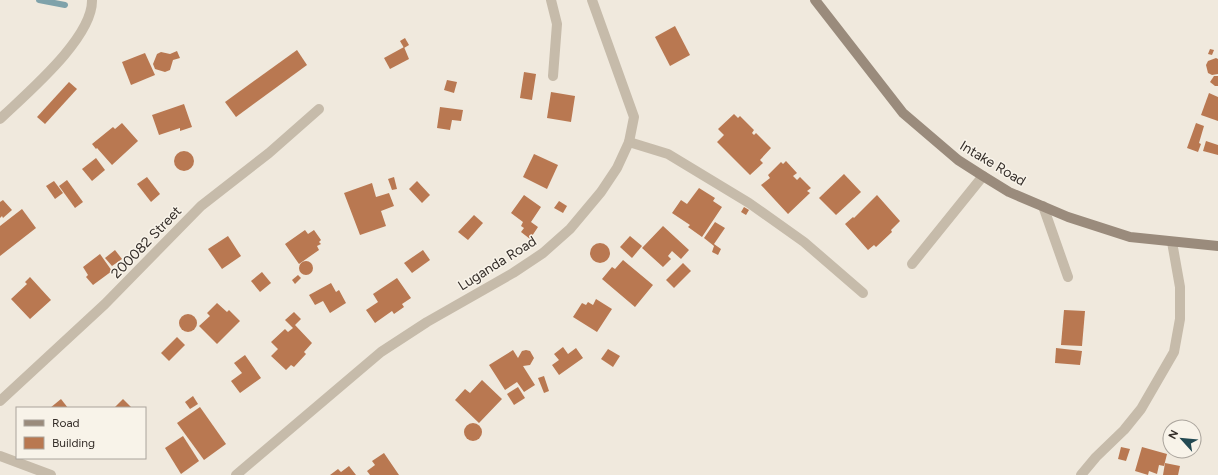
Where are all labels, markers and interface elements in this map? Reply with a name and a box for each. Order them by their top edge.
street label: Intake Road [957,137,1029,190]
street label: 200082 Street [108,203,185,282]
street label: Luganda Road [455,233,540,294]
legend [16,407,146,459]
text: Road [52,416,80,430]
north arrow [1162,419,1202,459]
text: N [1166,428,1181,441]
text: Building [52,436,95,450]

